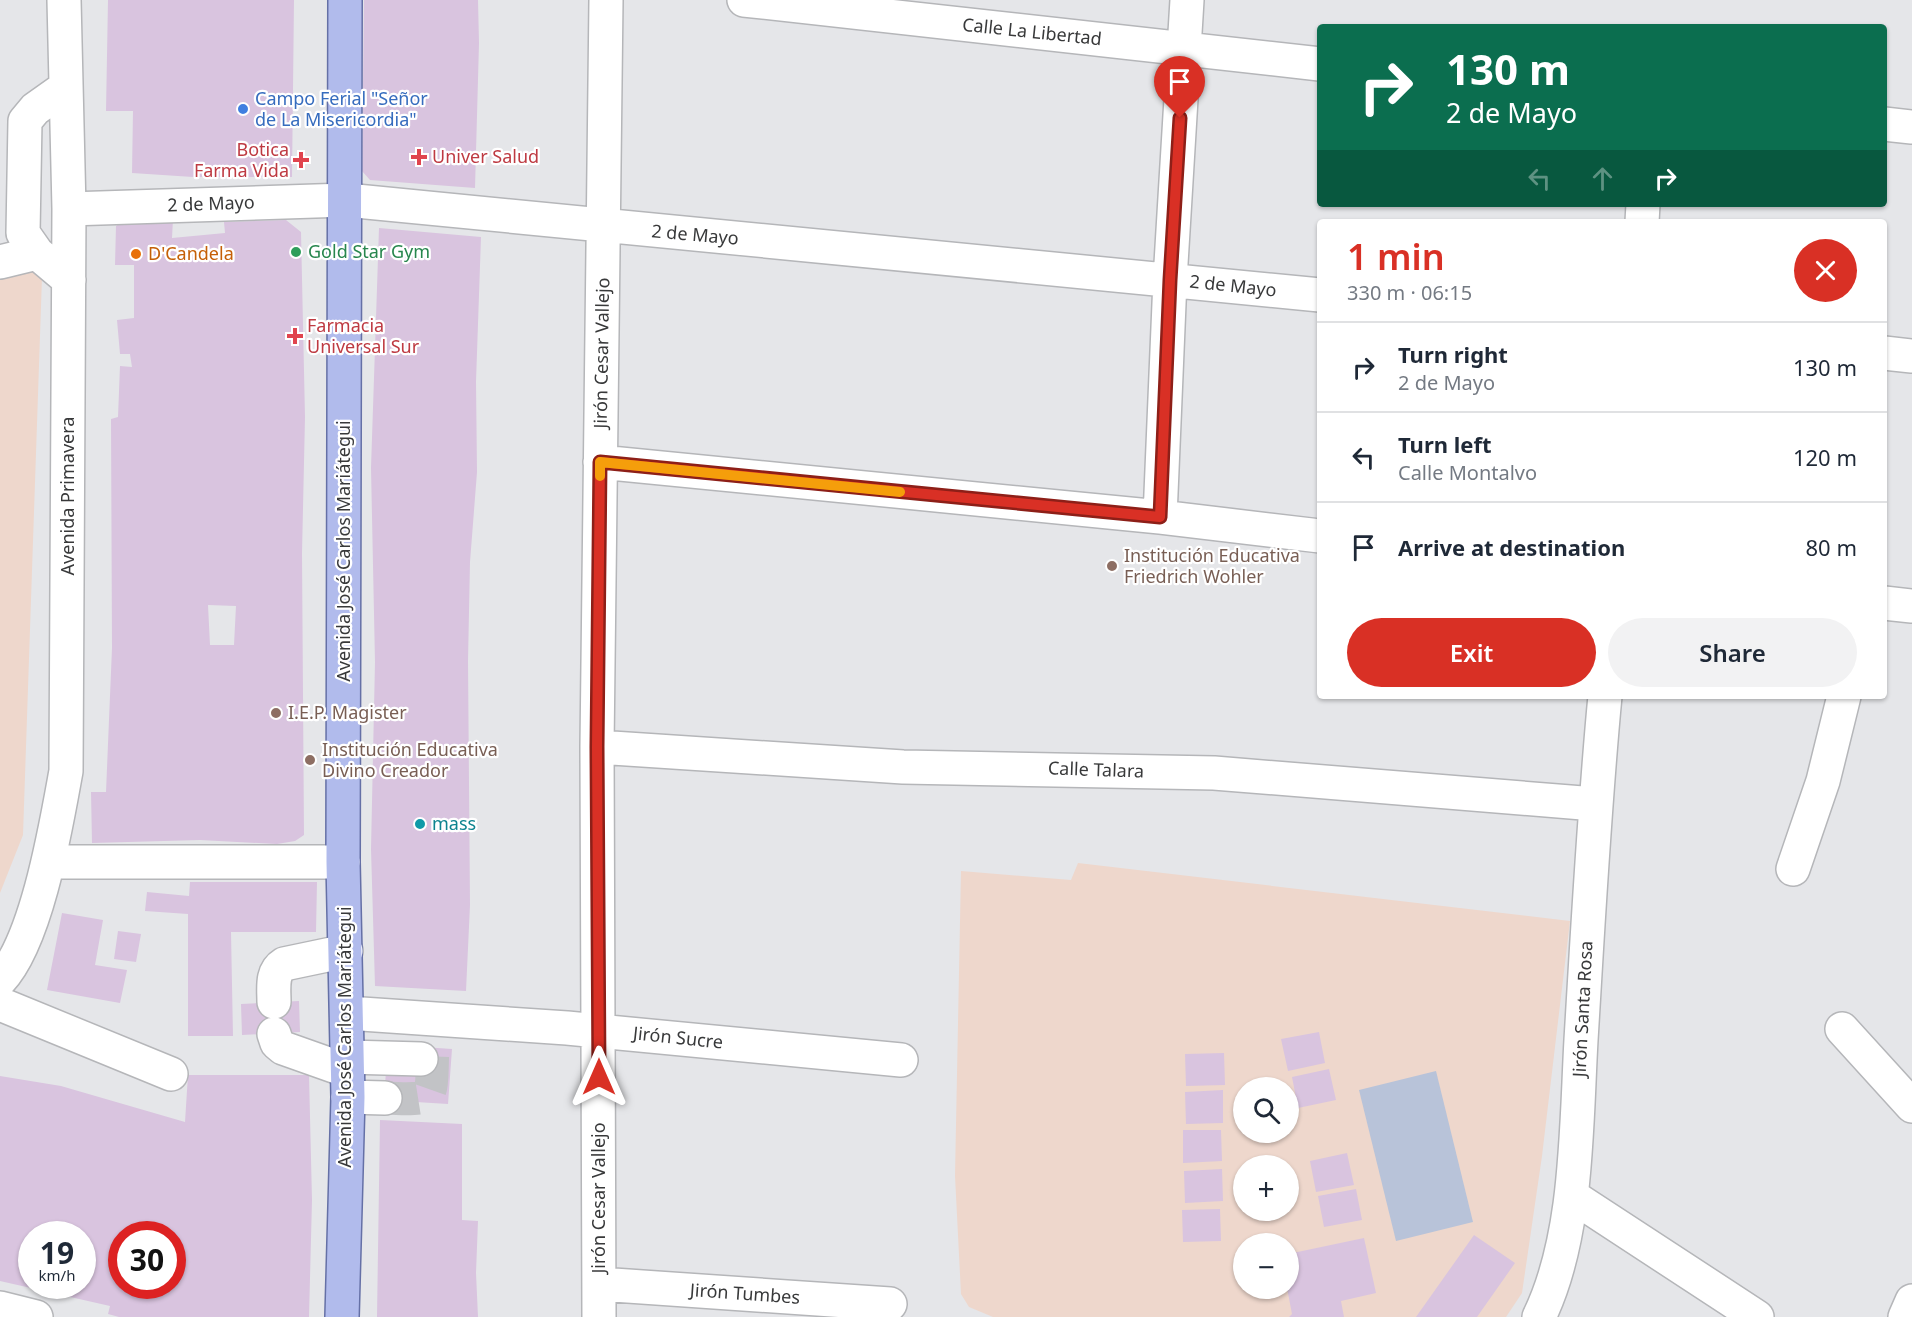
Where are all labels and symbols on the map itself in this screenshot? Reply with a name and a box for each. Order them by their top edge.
street label: Calle La Libertad [961,12,1103,50]
pin [1154,56,1205,118]
place label: Campo Ferial "Señor de La Misericordia" [255,86,428,131]
marker: Campo Ferial "Señor de La Misericordia" [236,102,250,116]
place label: Botica Farma Vida [194,137,289,182]
place label: Univer Salud [432,144,539,168]
marker: Univer Salud [410,148,428,166]
marker: Botica Farma Vida [294,153,308,167]
street label: 2 de Mayo [167,189,255,217]
street label: 2 de Mayo [651,218,740,250]
place label: Gold Star Gym [308,239,430,263]
place label: D'Candela [148,241,234,265]
marker: Gold Star Gym [289,245,303,259]
marker: D'Candela [129,247,143,261]
street label: 2 de Mayo [1188,269,1278,302]
street label: Jirón Cesar Vallejo [588,277,614,431]
place label: Farmacia Universal Sur [307,313,420,358]
marker: Farmacia Universal Sur [288,329,302,343]
street label: Avenida Primavera [55,417,79,575]
street label: Avenida José Carlos Mariátegui [331,420,355,682]
place label: Institución Educativa Friedrich Wohler [1124,543,1300,588]
marker: Institución Educativa Friedrich Wohler [1105,559,1119,573]
place label: I.E.P. Magister [288,700,407,724]
marker: I.E.P. Magister [269,706,283,720]
place label: Institución Educativa Divino Creador [322,737,498,782]
marker: Institución Educativa Divino Creador [303,753,317,767]
street label: Calle Talara [1048,755,1145,783]
place label: mass [432,811,476,835]
marker: mass [413,817,427,831]
street label: Avenida José Carlos Mariátegui [332,906,356,1168]
street label: Jirón Santa Rosa [1566,940,1598,1080]
street label: Jirón Sucre [630,1020,724,1054]
position arrow [567,1045,631,1109]
street label: Jirón Cesar Vallejo [586,1122,610,1276]
speed limit sign: 30 [108,1221,186,1299]
street label: Jirón Tumbes [687,1277,801,1309]

